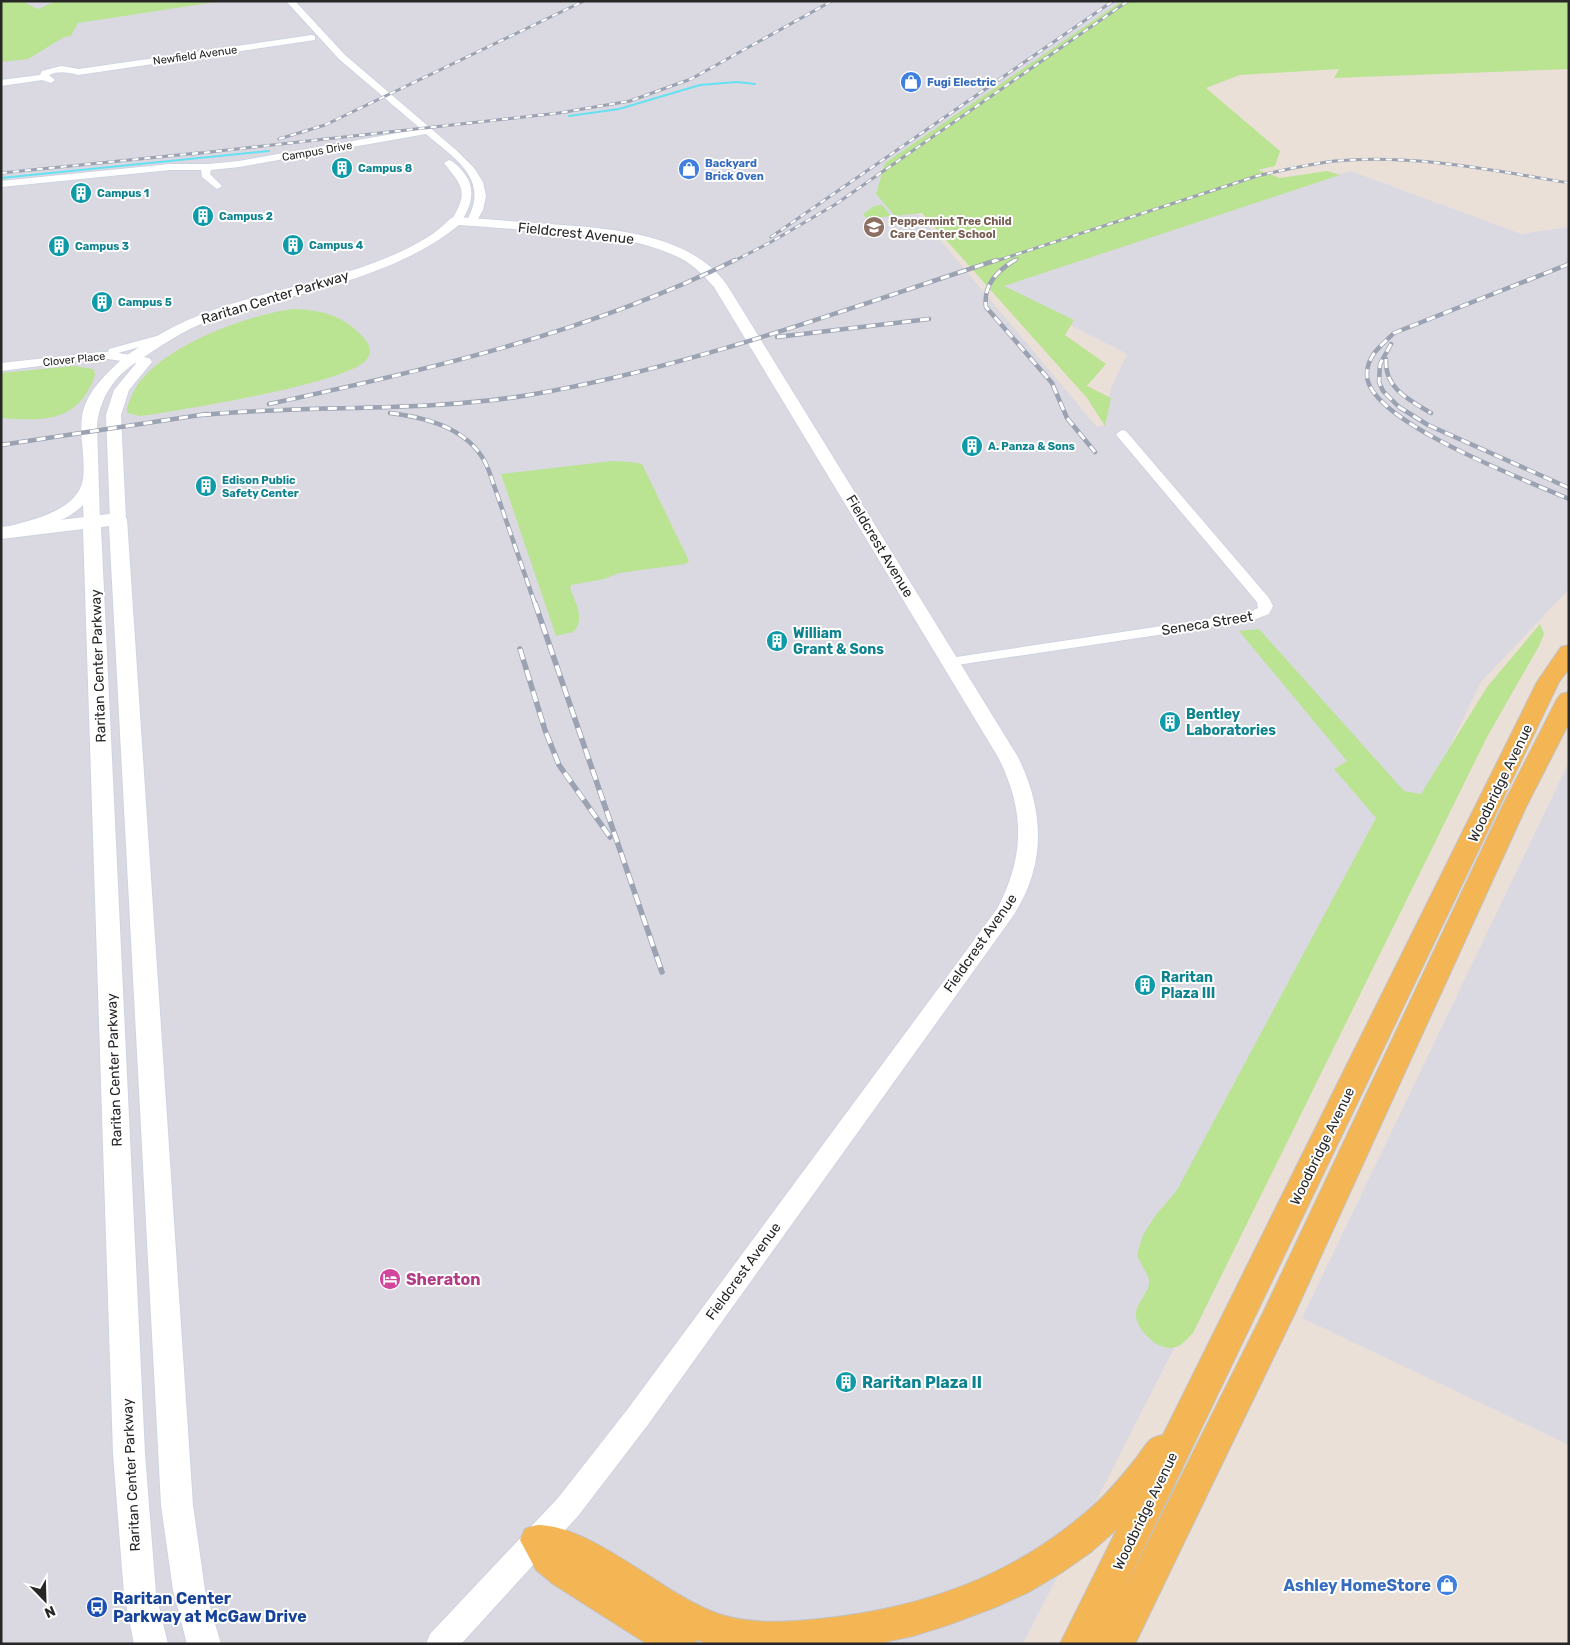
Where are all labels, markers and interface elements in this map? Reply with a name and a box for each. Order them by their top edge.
street label: Newfield Avenue [152,43,238,68]
shop icon: Fugi Electric [899,70,923,94]
place label: Fugi Electric [927,76,997,89]
street label: Campus Drive [281,139,353,164]
building icon: Campus 8 [330,156,354,180]
shop icon: Backyard Brick Oven [677,157,701,181]
place label: Backyard Brick Oven [705,157,764,183]
place label: Campus 8 [358,162,412,175]
building icon: Campus 1 [69,181,93,205]
place label: Campus 1 [97,187,149,200]
building icon: Campus 2 [191,204,215,228]
place label: Campus 2 [219,210,273,223]
school or university icon: Peppermint Tree Child Care Center School [862,215,886,239]
place label: Peppermint Tree Child Care Center School [890,215,1012,241]
street label: Fieldcrest Avenue [517,219,635,248]
building icon: Campus 4 [281,233,305,257]
building icon: Campus 3 [47,234,71,258]
place label: Campus 4 [309,239,364,252]
place label: Campus 3 [75,240,129,253]
street label: Raritan Center Parkway [199,267,351,328]
building icon: Campus 5 [90,290,114,314]
place label: Campus 5 [118,296,172,309]
street label: Clover Place [42,350,106,369]
building icon: A. Panza & Sons [960,434,984,458]
place label: A. Panza & Sons [988,440,1075,453]
building icon: Edison Public Safety Center [194,474,218,498]
place label: Edison Public Safety Center [222,474,299,500]
street label: Fieldcrest Avenue [842,492,917,601]
street label: Raritan Center Parkway [87,589,110,743]
street label: Seneca Street [1160,608,1254,639]
place label: William Grant & Sons [793,625,884,658]
building icon: William Grant & Sons [765,629,789,653]
place label: Bentley Laboratories [1186,706,1276,739]
building icon: Bentley Laboratories [1158,710,1182,734]
street label: Woodbridge Avenue [1465,721,1536,845]
street label: Fieldcrest Avenue [940,891,1021,996]
place label: Raritan Plaza III [1161,969,1215,1002]
building icon: Raritan Plaza III [1133,973,1157,997]
street label: Raritan Center Parkway [103,993,126,1147]
street label: Woodbridge Avenue [1287,1084,1358,1208]
street label: Fieldcrest Avenue [702,1219,785,1323]
hotel icon: Sheraton [378,1267,402,1291]
place label: Sheraton [406,1270,481,1289]
building icon: Raritan Plaza II [834,1370,858,1394]
place label: Raritan Plaza II [862,1373,982,1392]
street label: Raritan Center Parkway [119,1398,144,1552]
street label: Woodbridge Avenue [1110,1449,1181,1573]
shop icon: Ashley HomeStore [1435,1573,1459,1597]
north arrow [20,1575,70,1625]
place label: Ashley HomeStore [1284,1576,1431,1595]
place label: Raritan Center Parkway at McGaw Drive [113,1589,307,1626]
bus stop icon: Raritan Center Parkway at McGaw Drive [85,1595,109,1619]
text: N [42,1602,58,1621]

